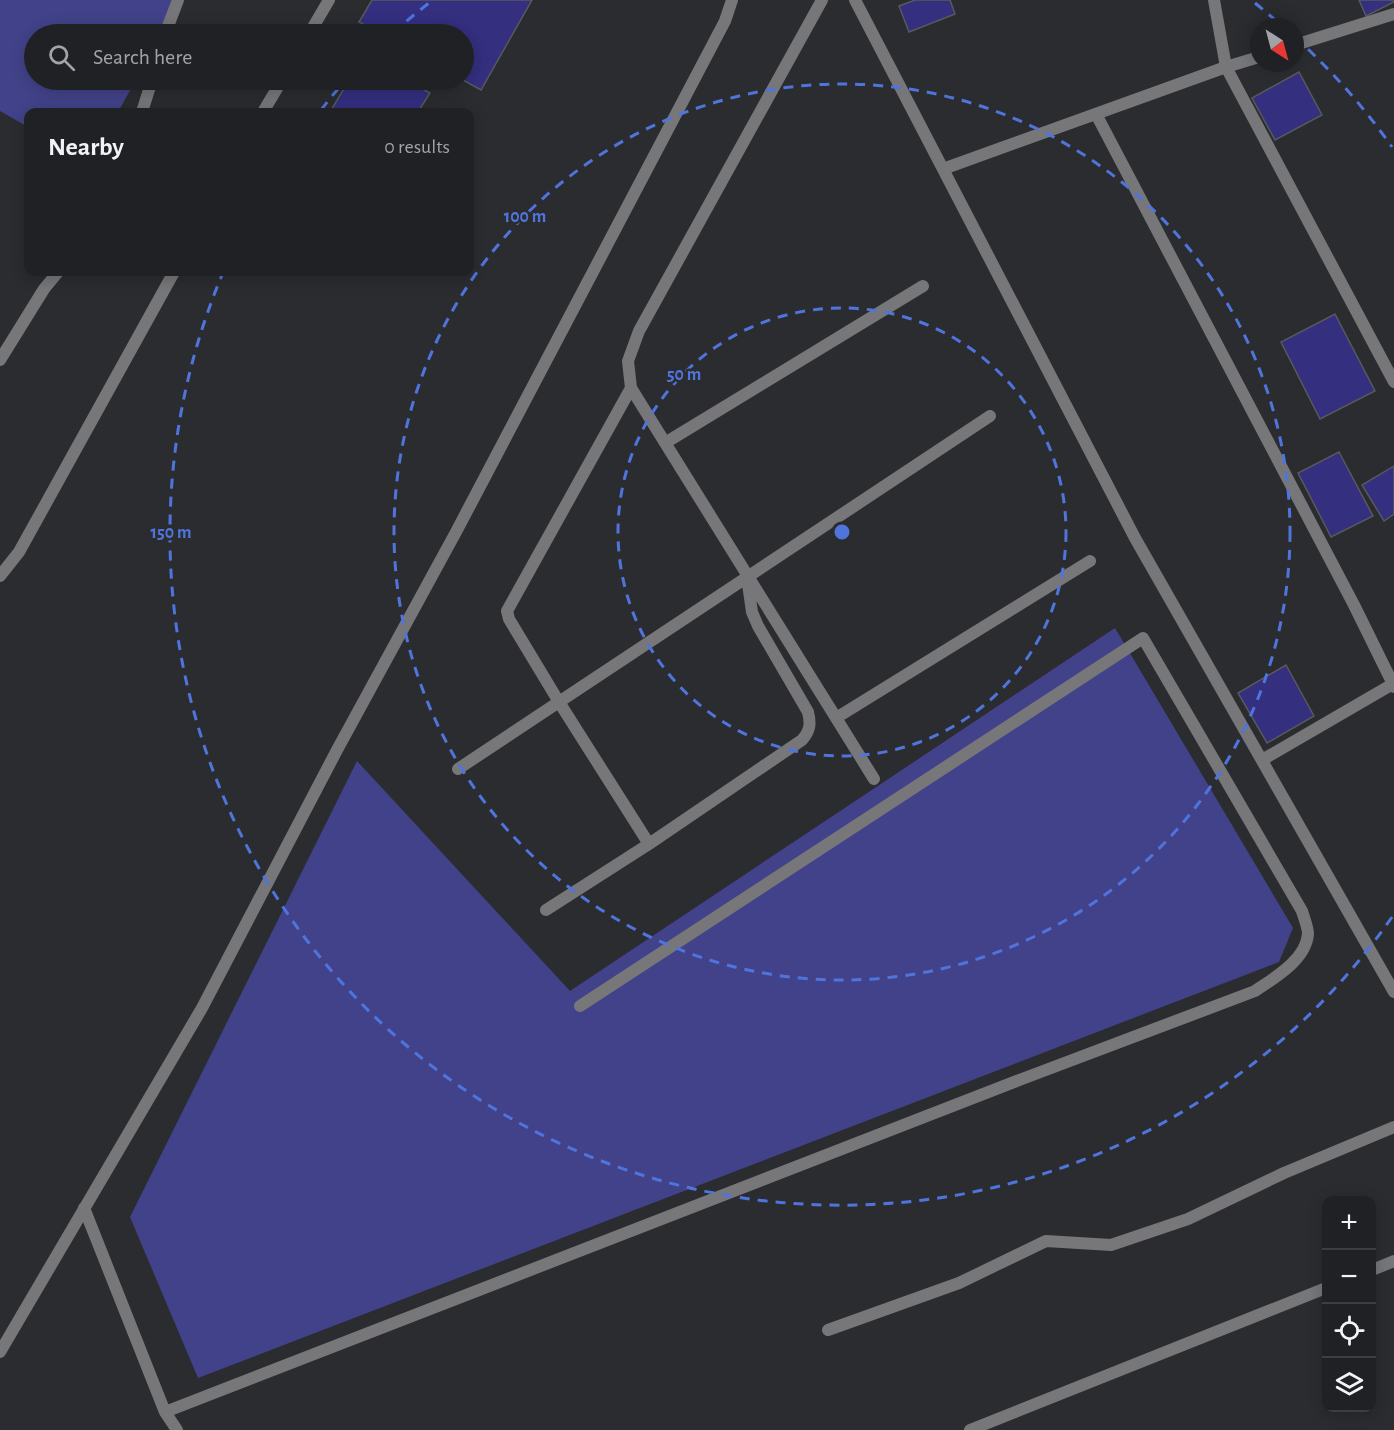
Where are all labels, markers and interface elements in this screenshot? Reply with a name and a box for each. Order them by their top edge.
north arrow [1250,18,1304,72]
search box [24,24,474,90]
icon: search [45,41,78,74]
text: Search here [93,46,192,68]
text: Nearby [48,134,124,160]
text: 0 results [384,137,450,157]
text: 100 m [504,208,546,226]
text: 50 m [667,366,701,384]
centre of rings [832,522,852,542]
text: 150 m [151,524,191,542]
map controls [1322,1196,1376,1412]
button: + [1322,1196,1376,1250]
button: − [1322,1250,1376,1304]
button: locate [1322,1304,1376,1358]
button: layers [1322,1358,1376,1412]

